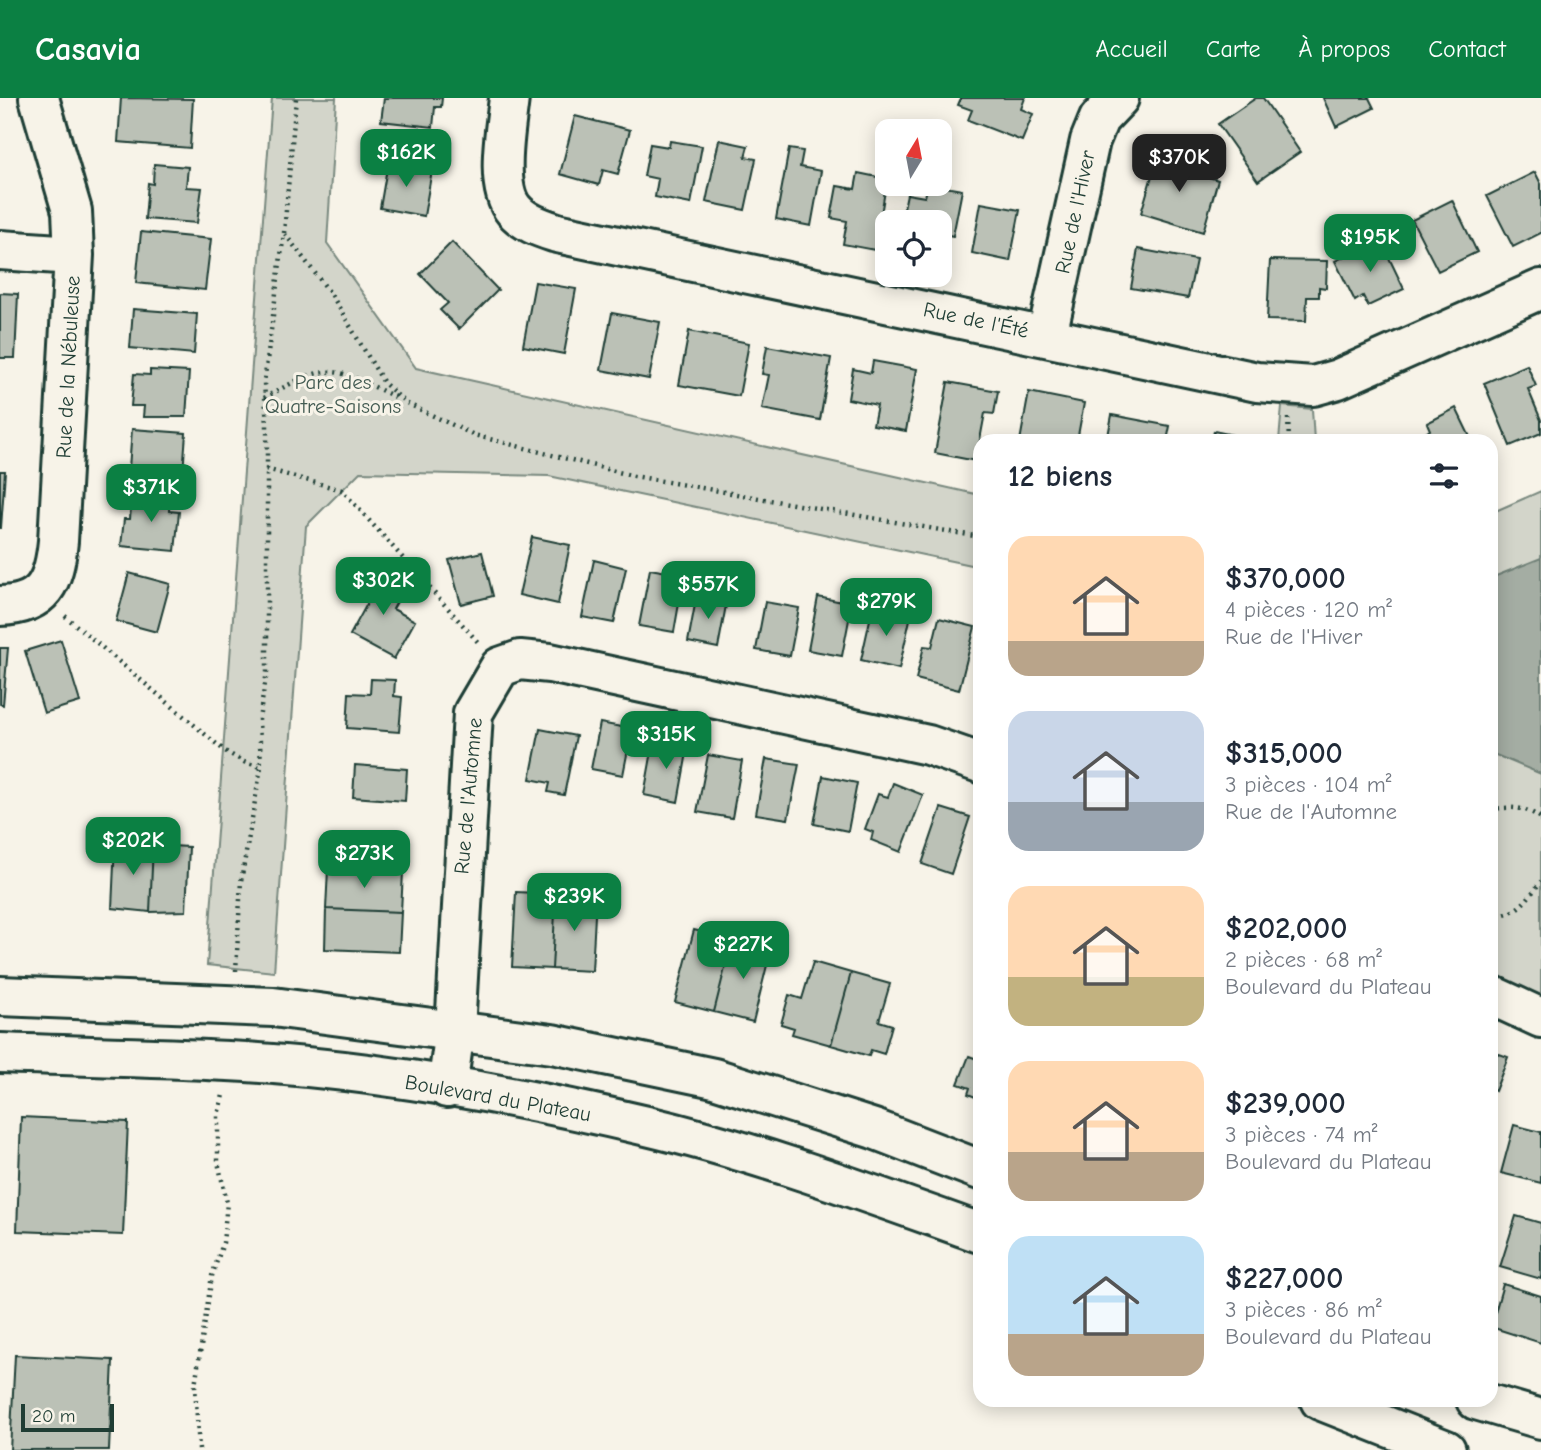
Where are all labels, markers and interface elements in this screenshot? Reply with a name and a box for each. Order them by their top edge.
text: Casavia [35,30,141,68]
text: Accueil [1096,35,1168,63]
text: Carte [1206,35,1261,63]
text: À propos [1299,35,1390,63]
text: Contact [1428,35,1506,63]
north arrow [875,119,952,196]
map controls [875,119,952,287]
pin: $162K [357,130,455,189]
pin: $370K [1130,134,1228,194]
text: $162K [376,138,436,165]
text: $370K [1148,143,1210,170]
street label: Rue de l'Hiver [1050,148,1100,276]
button: locate [875,210,952,287]
pin: $195K [1321,214,1419,274]
text: $195K [1340,223,1400,250]
street label: Rue de la Nébuleuse [51,275,85,459]
street label: Rue de l'Été [921,297,1031,343]
park label: Parc des Quatre-Saisons [265,370,401,418]
icon: filters [1425,457,1463,495]
text: 12 biens [1008,459,1112,494]
pin: $371K [102,464,200,524]
text: $371K [122,473,180,500]
pin: $302K [334,558,432,617]
pin: $557K [659,561,757,621]
text: $370,000 [1225,561,1346,596]
icon: home [1064,564,1148,648]
text: $302K [352,566,414,593]
text: $557K [677,570,739,597]
pin: $279K [837,578,935,638]
text: $279K [856,587,916,614]
text: 4 pièces · 120 m² [1225,596,1392,623]
text: Rue de l'Hiver [1225,623,1362,650]
pin: $315K [617,712,715,771]
street label: Rue de l'Automne [449,717,487,875]
text: $315K [636,720,696,747]
text: $315,000 [1225,736,1343,771]
icon: home [1064,739,1148,823]
text: 3 pièces · 104 m² [1225,771,1392,798]
text: Rue de l'Automne [1225,798,1397,825]
pin: $202K [84,818,182,877]
text: $202K [102,826,164,853]
pin: $273K [315,830,413,890]
text: $273K [334,839,394,866]
pin: $239K [525,874,623,933]
text: $239K [543,882,605,909]
text: $202,000 [1225,911,1347,946]
icon: home [1064,914,1148,998]
pin: $227K [694,922,792,981]
text: $227K [713,930,773,957]
text: 2 pièces · 68 m² [1225,946,1382,973]
text: Boulevard du Plateau [1225,973,1432,1000]
street label: Boulevard du Plateau [403,1070,593,1126]
text: $239,000 [1225,1086,1346,1121]
icon: home [1064,1089,1148,1173]
text: 3 pièces · 74 m² [1225,1121,1377,1148]
text: Boulevard du Plateau [1225,1148,1432,1175]
text: $227,000 [1225,1261,1343,1296]
icon: home [1064,1264,1148,1348]
text: 3 pièces · 86 m² [1225,1296,1382,1323]
text: Boulevard du Plateau [1225,1323,1432,1350]
scale bar [21,1401,114,1433]
text: 20 m [32,1405,76,1427]

